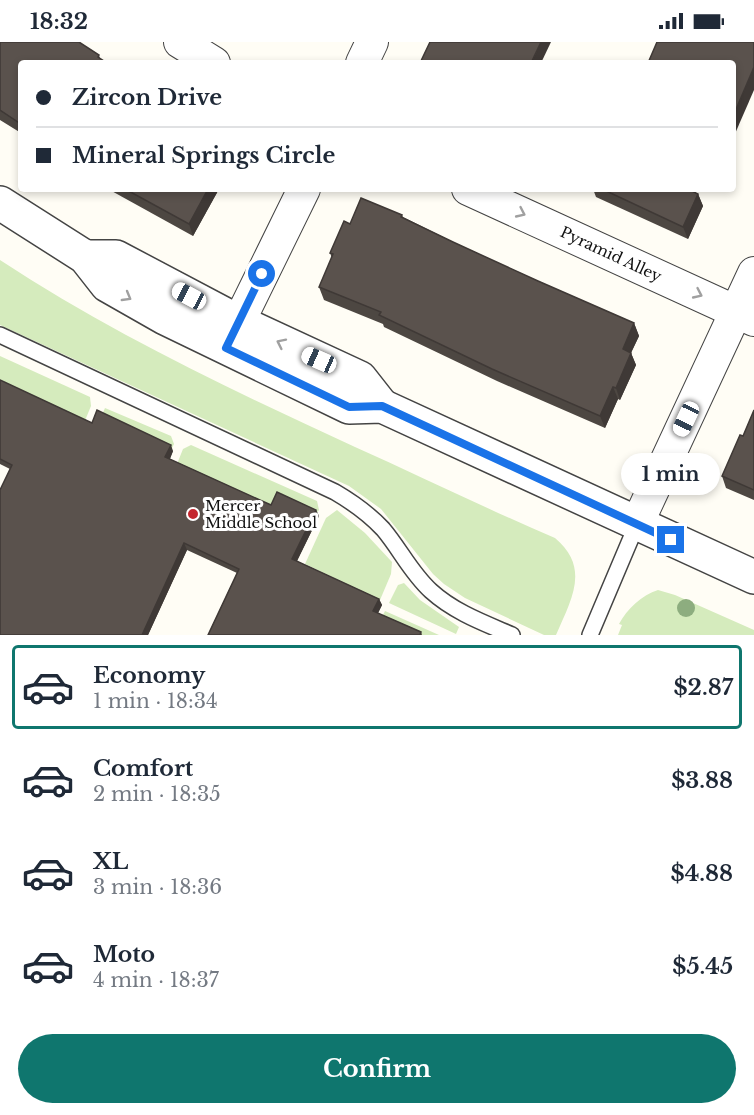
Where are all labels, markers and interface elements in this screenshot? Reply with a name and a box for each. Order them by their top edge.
text: 18:32 [30,8,88,35]
text: Zircon Drive [72,84,222,111]
text: Mineral Springs Circle [72,142,335,169]
one-way arrow [515,206,526,218]
street label: Pyramid Alley [557,222,665,286]
route start [248,260,275,287]
car [169,280,209,312]
one-way arrow [692,287,703,299]
one-way arrow [121,290,131,301]
one-way arrow [277,338,288,350]
car [299,344,339,376]
car [670,399,702,439]
callout: 1 min [622,453,720,495]
text: 1 min [642,462,699,486]
place label: Mercer Middle School [205,496,317,532]
marker: Mercer Middle School [186,507,200,521]
route end [657,526,684,553]
icon: car [21,660,75,714]
text: Economy [93,662,205,689]
text: $2.87 [673,674,733,701]
text: 1 min · 18:34 [93,689,218,713]
icon: car [21,753,75,807]
text: Comfort [93,755,193,782]
text: $3.88 [671,767,733,794]
text: 2 min · 18:35 [93,782,221,806]
icon: car [21,846,75,900]
text: XL [93,848,128,875]
text: $4.88 [671,860,733,887]
text: 3 min · 18:36 [93,875,222,899]
icon: car [21,939,75,993]
text: Moto [93,941,155,968]
text: $5.45 [672,953,733,980]
text: 4 min · 18:37 [93,968,219,992]
button: Confirm [18,1034,736,1103]

